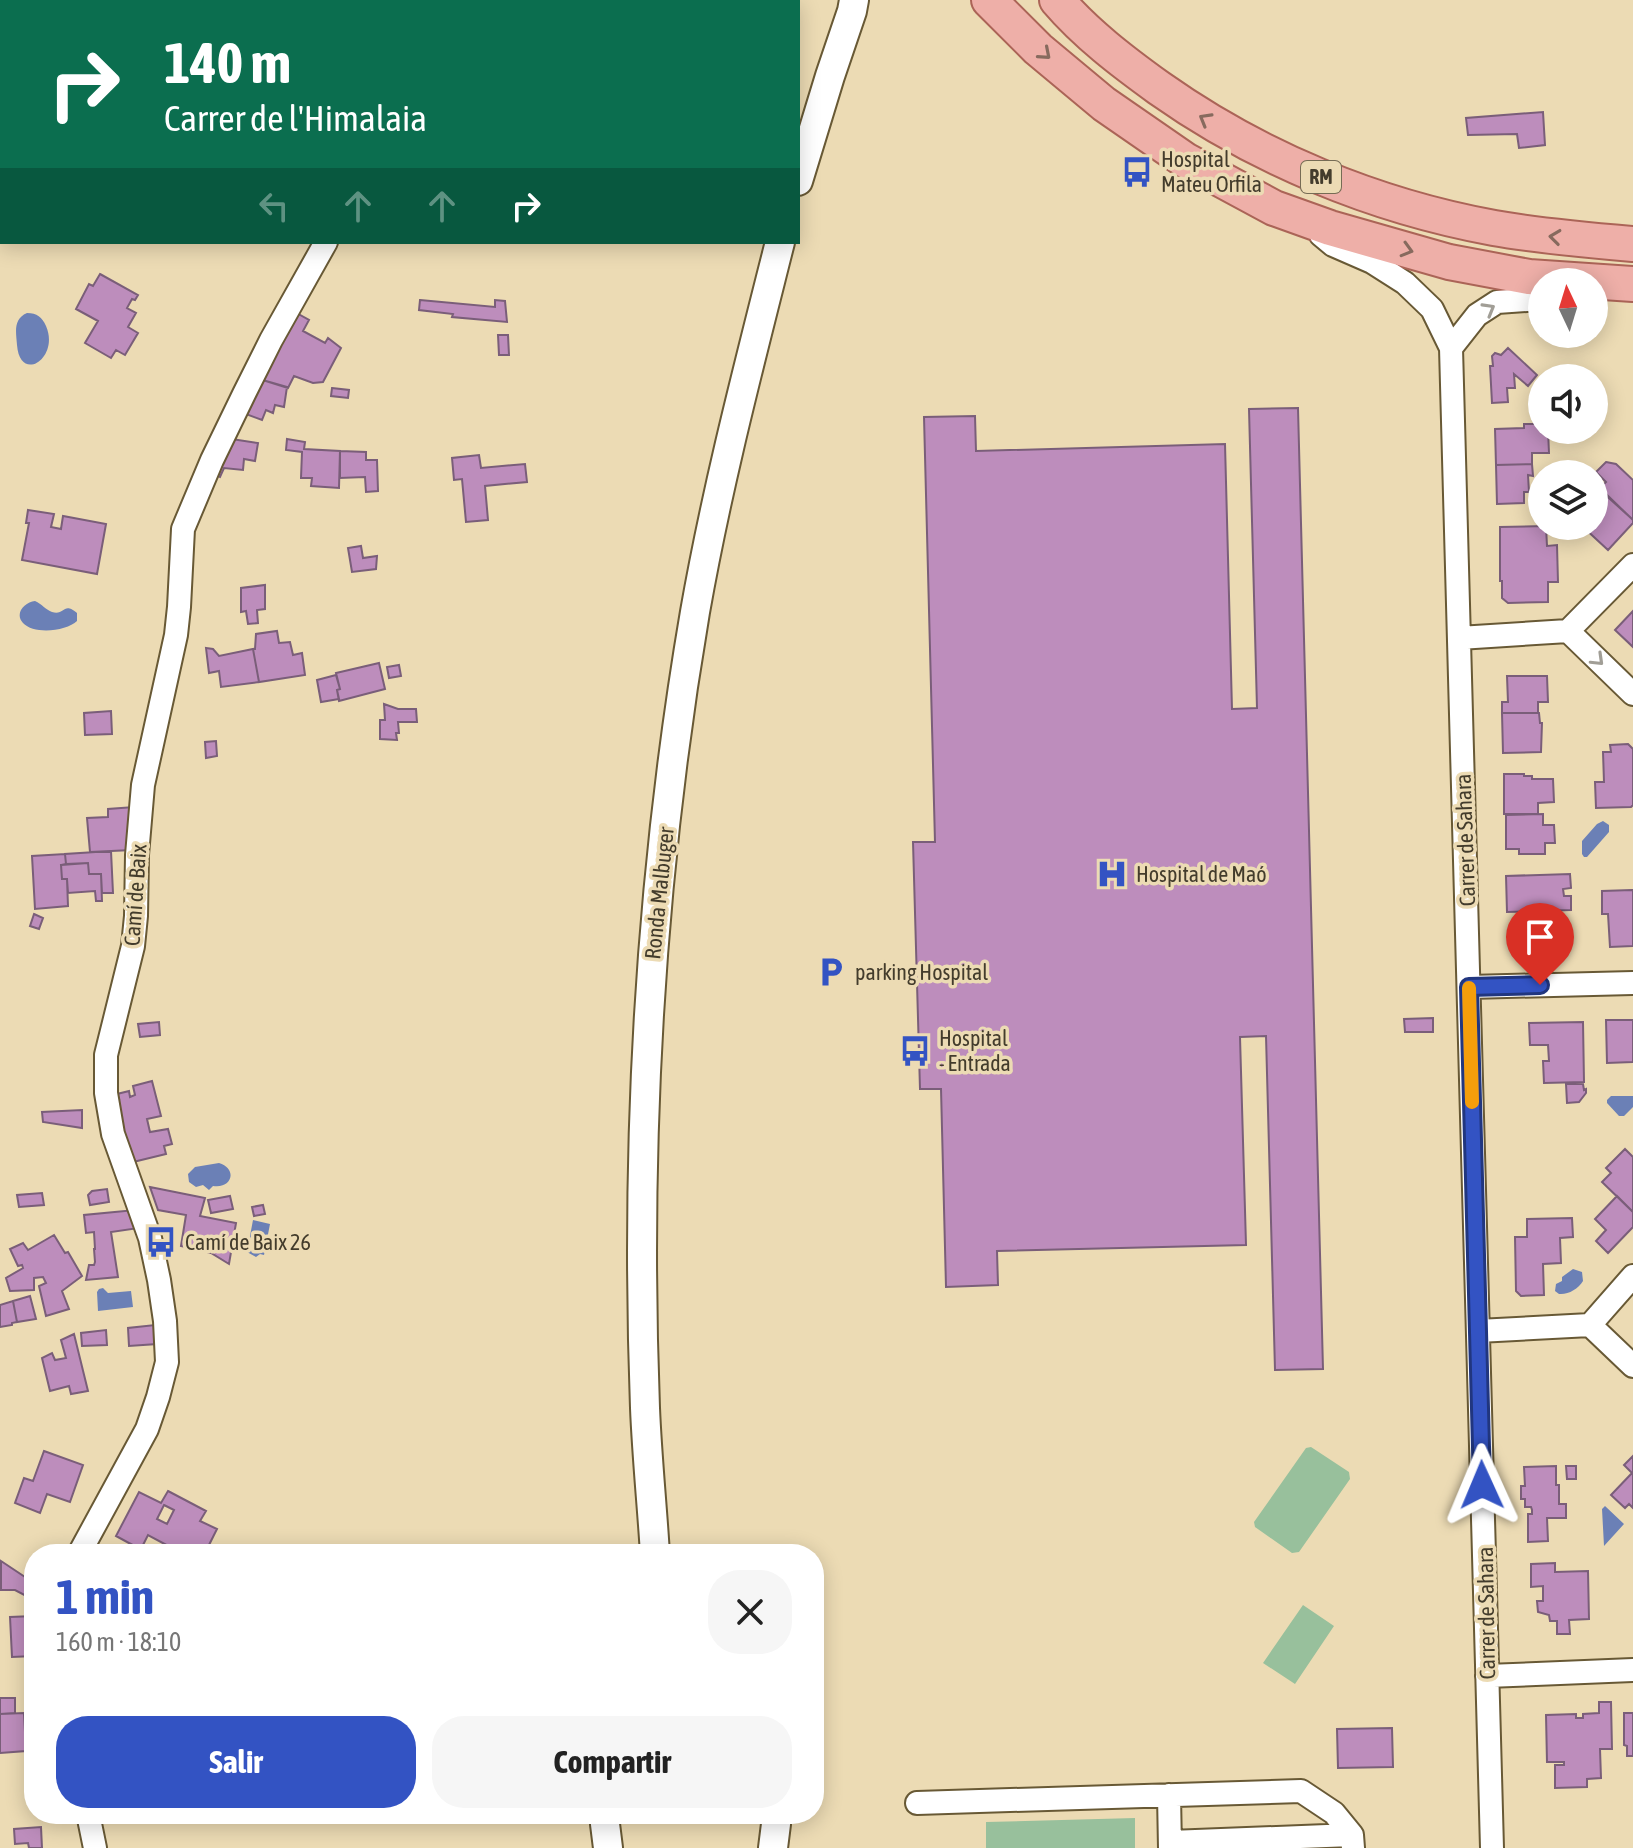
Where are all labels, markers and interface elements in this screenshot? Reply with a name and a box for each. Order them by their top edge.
text: 140 m [164,31,291,95]
icon: right [32,32,136,136]
one-way arrow [1036,44,1050,59]
text: Carrer de l'Himalaia [164,97,427,139]
one-way arrow [1199,113,1214,129]
place label: Hospital Mateu Orfila [1161,146,1262,197]
bus stop icon: Hospital Mateu Orfila [1120,155,1154,189]
road number: RM [1301,161,1341,193]
icon: left [252,184,296,228]
icon: ahead [336,184,380,228]
icon: ahead [420,184,464,228]
icon: right [504,184,548,228]
one-way arrow [1548,228,1561,245]
one-way arrow [1399,241,1413,257]
north arrow [1528,268,1608,348]
map controls [1528,268,1608,540]
one-way arrow [1480,303,1495,319]
button: sound [1528,364,1608,444]
button: layers [1528,460,1608,540]
one-way arrow [1589,650,1603,665]
street label: Carrer de Sahara [1450,773,1480,907]
street label: Ronda Malbuger [639,825,679,961]
street label: Camí de Baix [118,843,152,947]
hospital icon: Hospital de Maó [1095,857,1129,891]
place label: Hospital de Maó [1136,861,1267,887]
pin [1506,903,1574,985]
icon: arrive [1518,915,1562,959]
parking icon: parking Hospital [814,955,848,989]
place label: parking Hospital [855,959,988,985]
place label: Hospital - Entrada [939,1025,1011,1076]
bus stop icon: Hospital - Entrada [898,1034,932,1068]
bus stop icon: Camí de Baix 26 [144,1225,178,1259]
place label: Camí de Baix 26 [185,1229,311,1255]
position arrow [1440,1443,1524,1527]
street label: Carrer de Sahara [1472,1546,1500,1680]
text: 1 min [56,1569,154,1624]
button: close [708,1570,792,1654]
text: 160 m · 18:10 [56,1627,181,1657]
button: Salir [56,1716,416,1808]
button: Compartir [432,1716,792,1808]

